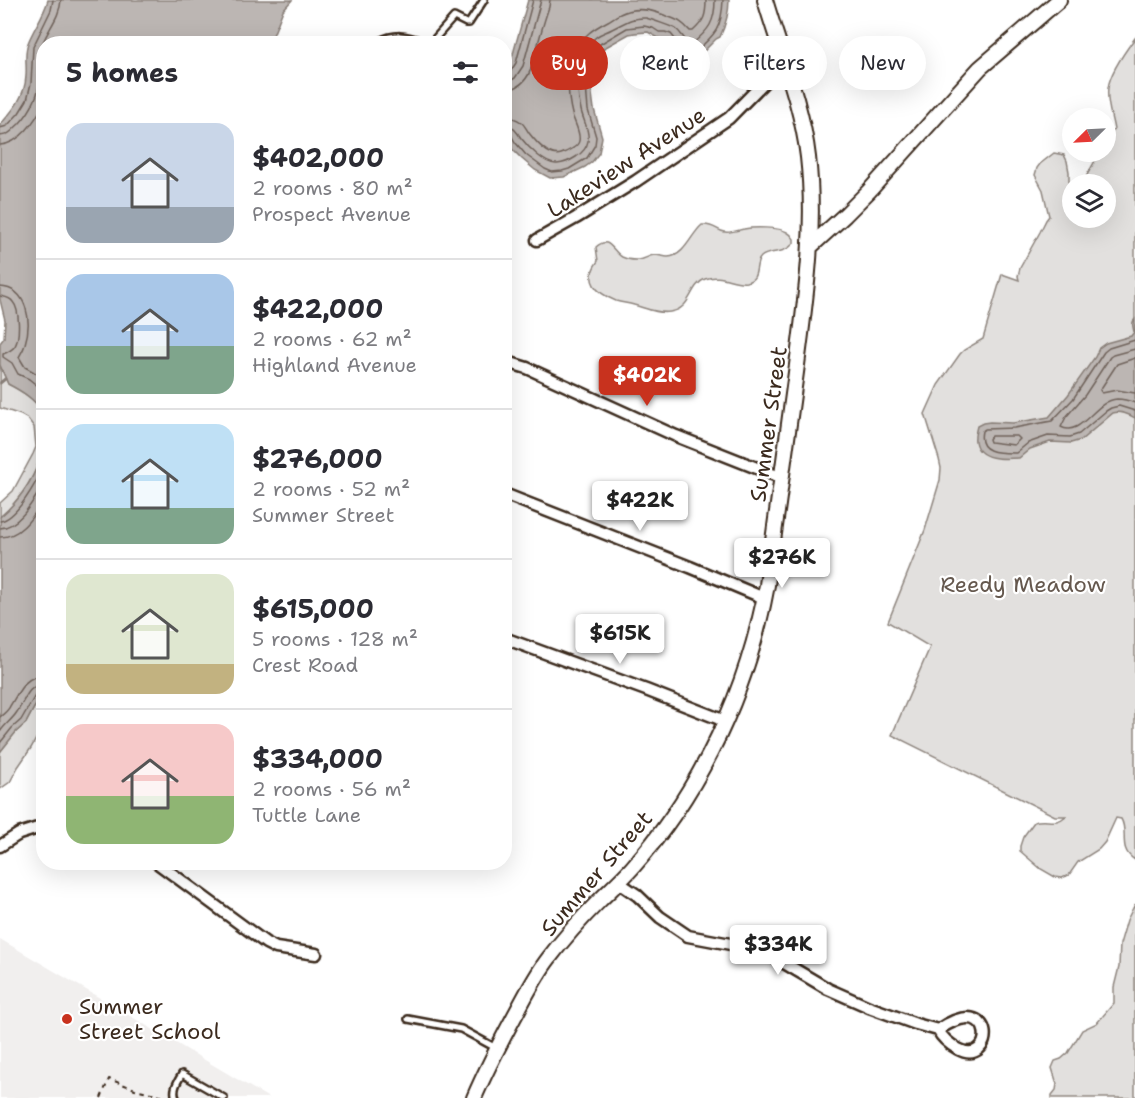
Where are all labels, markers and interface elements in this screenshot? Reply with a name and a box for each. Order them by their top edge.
chip: Buy [530,36,608,90]
chip: Rent [620,36,710,90]
chip: Filters [722,36,827,90]
chip: New [839,36,926,90]
text: 5 homes [66,55,178,90]
icon: filters [449,56,482,89]
street label: Lakeview Avenue [542,100,711,224]
north arrow [1062,108,1116,162]
map controls [1062,108,1116,228]
text: $402,000 [252,140,384,175]
icon: home [114,147,186,219]
button: layers [1062,174,1116,228]
text: 2 rooms · 80 m² [252,175,413,201]
text: Prospect Avenue [252,201,411,227]
text: $422,000 [252,291,383,326]
icon: home [114,298,186,370]
text: 2 rooms · 62 m² [252,326,412,352]
street label: Summer Street [743,344,794,504]
text: Highland Avenue [252,352,417,378]
pin: $402K [605,356,689,407]
text: $402K [613,362,681,388]
text: $276,000 [252,441,383,476]
icon: home [114,448,186,520]
text: 2 rooms · 52 m² [252,476,410,502]
pin: $422K [598,481,682,532]
text: $422K [606,487,674,513]
text: Summer Street [252,502,394,528]
pin: $276K [740,538,824,589]
text: $276K [748,544,816,570]
park label: Reedy Meadow [940,570,1106,599]
text: $615,000 [252,591,374,626]
icon: home [114,598,186,670]
pin: $615K [578,614,662,665]
text: $615K [589,620,651,646]
text: 5 rooms · 128 m² [252,626,418,652]
text: Crest Road [252,652,358,678]
text: $334,000 [252,741,383,776]
icon: home [114,748,186,820]
text: 2 rooms · 56 m² [252,776,411,802]
text: Tuttle Lane [252,802,361,828]
street label: Summer Street [534,805,659,942]
pin: $334K [736,925,820,976]
text: $334K [744,931,812,957]
place label: Summer Street School [79,992,221,1046]
marker: Summer Street School [60,1012,74,1026]

